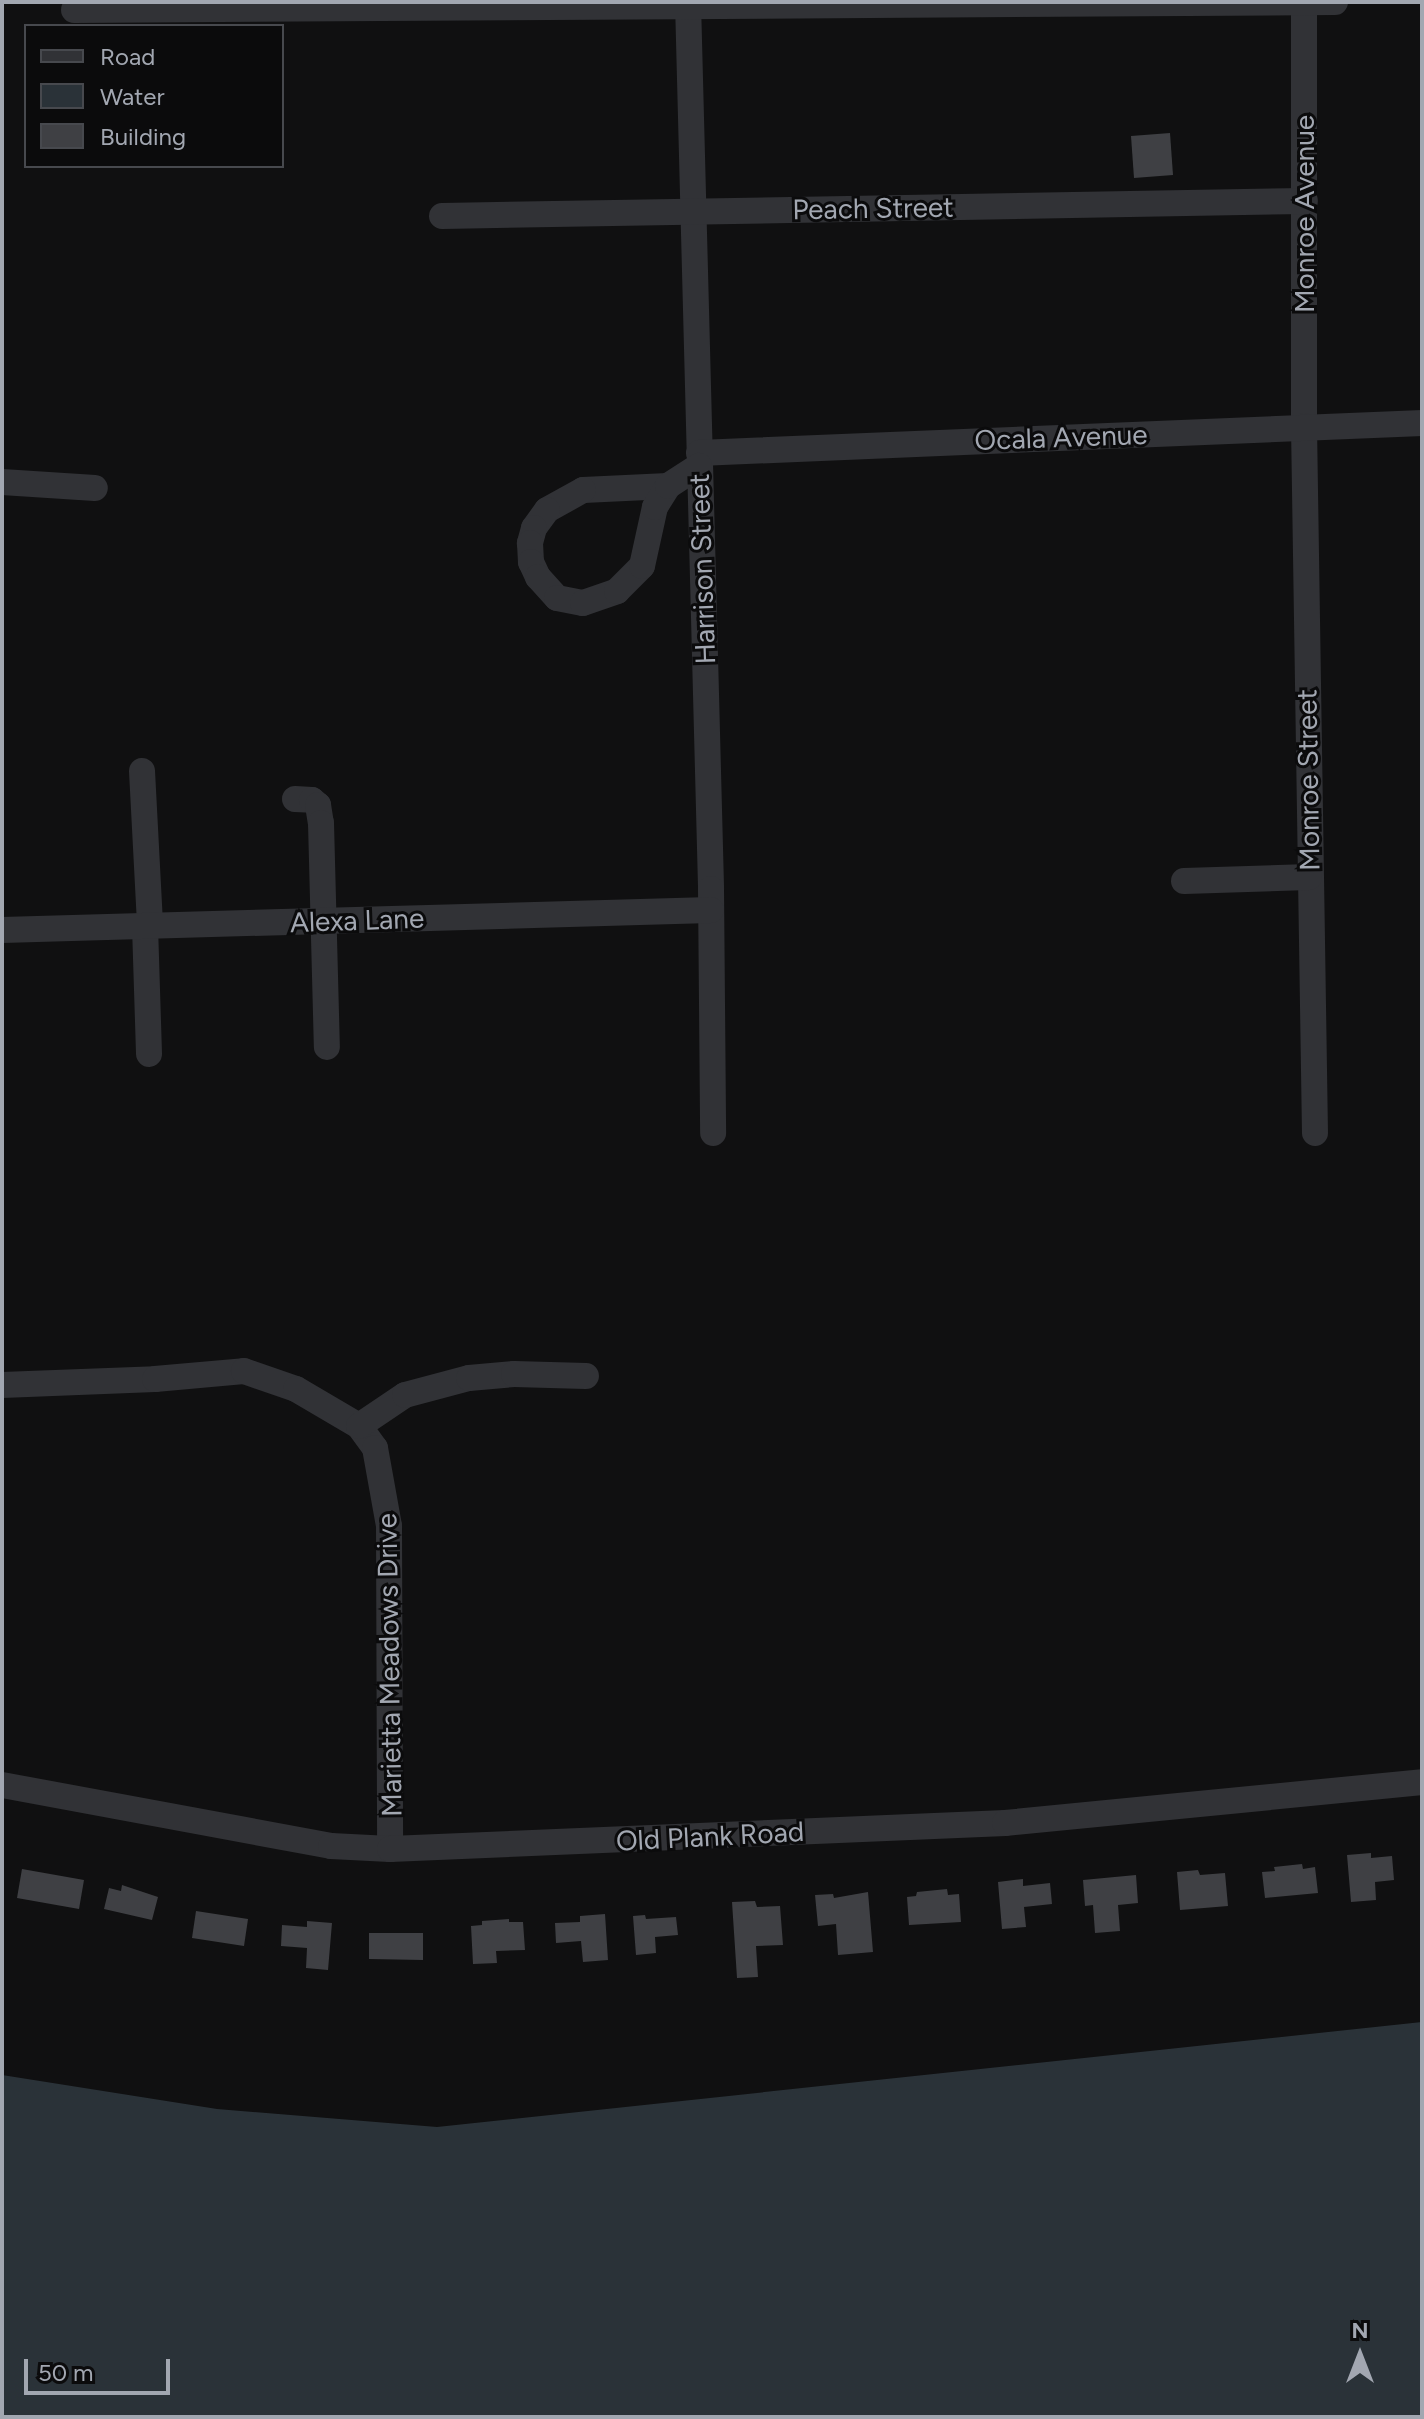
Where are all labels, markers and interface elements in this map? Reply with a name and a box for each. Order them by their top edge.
legend [24,24,284,168]
text: Road [100,42,155,71]
text: Water [100,82,165,111]
street label: Monroe Avenue [1287,115,1321,313]
text: Building [100,122,186,151]
street label: Peach Street [792,190,954,226]
street label: Ocala Avenue [974,417,1148,457]
street label: Harrison Street [682,473,722,665]
street label: Monroe Street [1290,689,1326,871]
street label: Alexa Lane [289,901,425,939]
street label: Marietta Meadows Drive [370,1513,408,1817]
street label: Old Plank Road [615,1814,805,1858]
north arrow [1320,2315,1400,2395]
text: N [1351,2317,1369,2344]
scale bar [28,2343,174,2393]
text: 50 m [38,2358,94,2387]

